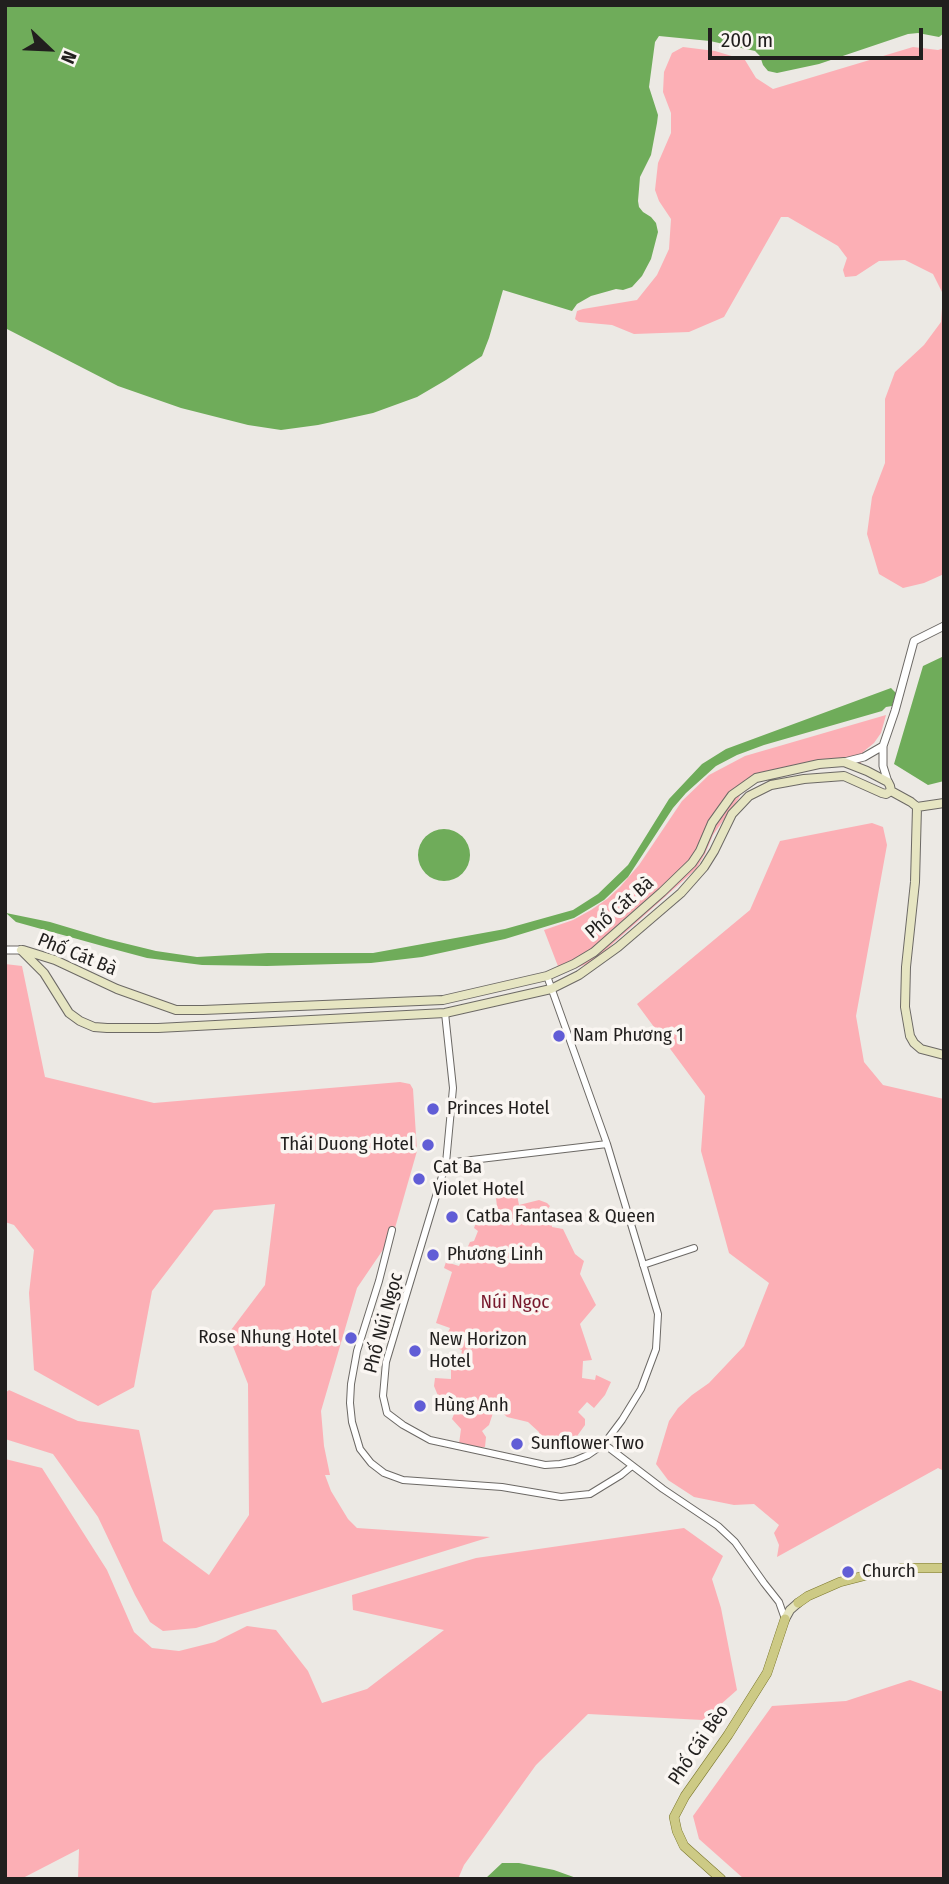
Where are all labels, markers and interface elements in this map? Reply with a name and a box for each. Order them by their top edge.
north arrow [14,14,84,84]
scale bar [711,14,926,58]
text: 200 m [721,27,773,53]
text: N [56,48,82,67]
street label: Phố Cát Bà [581,872,659,944]
street label: Phố Cát Bà [34,929,120,981]
place label: Nam Phương 1 [573,1025,684,1047]
marker: Nam Phương 1 [551,1028,567,1044]
place label: Princes Hotel [447,1098,550,1120]
marker: Princes Hotel [425,1101,441,1117]
place label: Thái Duong Hotel [280,1134,414,1156]
marker: Thái Duong Hotel [420,1137,436,1153]
place label: Cat Ba Violet Hotel [433,1157,524,1201]
marker: Cat Ba Violet Hotel [411,1171,427,1187]
place label: Catba Fantasea & Queen [466,1206,655,1228]
marker: Catba Fantasea & Queen [444,1209,460,1225]
place label: Phương Linh [447,1244,544,1266]
marker: Phương Linh [425,1247,441,1263]
street label: Phố Núi Ngọc [360,1270,408,1376]
park label: Núi Ngọc [480,1292,550,1314]
place label: Rose Nhung Hotel [198,1327,337,1349]
place label: New Horizon Hotel [429,1329,527,1373]
marker: Rose Nhung Hotel [343,1330,359,1346]
marker: New Horizon Hotel [407,1343,423,1359]
place label: Hùng Anh [434,1395,509,1417]
marker: Hùng Anh [412,1398,428,1414]
place label: Sunflower Two [531,1433,644,1455]
marker: Sunflower Two [509,1436,525,1452]
place label: Church [862,1561,916,1583]
marker: Church [840,1564,856,1580]
street label: Phố Cái Bèo [664,1701,734,1789]

